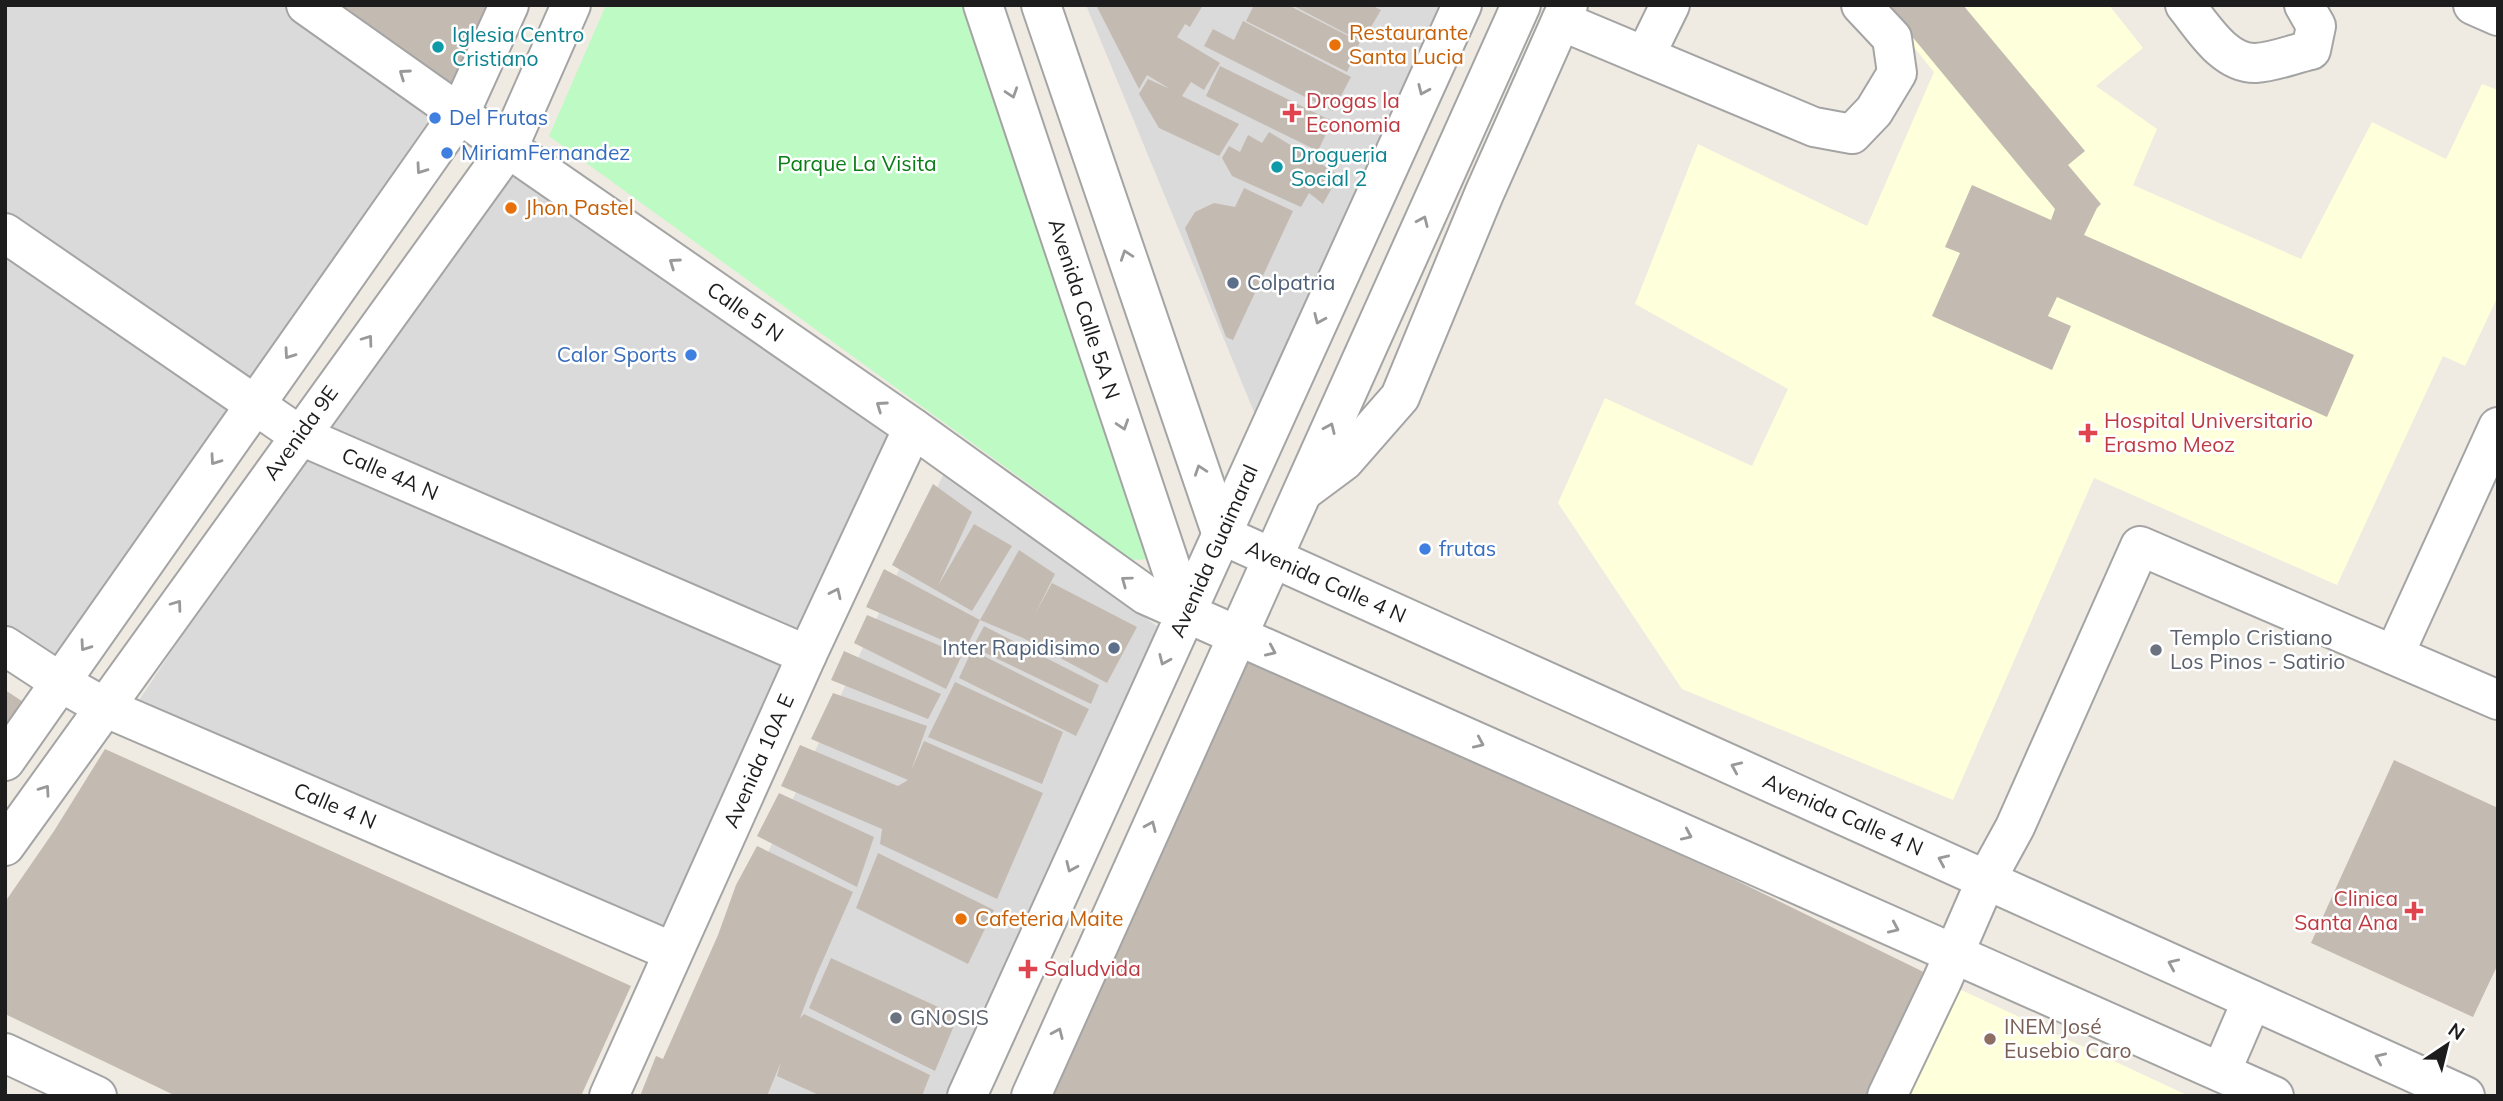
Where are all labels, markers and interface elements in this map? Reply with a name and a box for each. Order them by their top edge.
place label: Restaurante Santa Lucia [1349,19,1468,69]
place label: Iglesia Centro Cristiano [452,21,584,71]
marker: Restaurante Santa Lucia [1327,37,1343,53]
marker: Iglesia Centro Cristiano [430,39,446,55]
one-way arrow [399,70,412,82]
one-way arrow [1417,83,1431,95]
one-way arrow [1004,87,1018,99]
place label: Drogas la Economia [1306,87,1401,137]
place label: Del Frutas [449,104,548,130]
marker: Drogas la Economia [1284,105,1300,121]
marker: Del Frutas [427,110,443,126]
place label: MiriamFernandez [461,139,630,165]
place label: Drogueria Social 2 [1291,141,1388,191]
marker: MiriamFernandez [439,145,455,161]
park label: Parque La Visita [777,150,937,176]
marker: Drogueria Social 2 [1269,159,1285,175]
one-way arrow [416,161,429,174]
place label: Jhon Pastel [525,194,634,220]
marker: Jhon Pastel [503,200,519,216]
street label: Avenida Calle 5A N [1044,215,1126,402]
one-way arrow [1415,216,1429,228]
one-way arrow [1120,249,1135,261]
one-way arrow [669,259,682,271]
place label: Colpatria [1247,269,1335,295]
street label: Calle 5 N [702,275,789,347]
marker: Colpatria [1225,275,1241,291]
one-way arrow [1313,312,1327,324]
one-way arrow [360,335,372,348]
place label: Calor Sports [557,341,677,367]
one-way arrow [285,346,297,359]
marker: Calor Sports [683,347,699,363]
street label: Avenida 9E [257,380,343,485]
one-way arrow [876,402,889,414]
place label: Hospital Universitario Erasmo Meoz [2104,407,2313,457]
one-way arrow [1115,418,1129,431]
one-way arrow [1322,423,1336,435]
marker: Hospital Universitario Erasmo Meoz [2078,423,2098,443]
street label: Calle 4A N [338,441,443,505]
one-way arrow [211,452,223,465]
street label: Avenida Guaimaral [1163,460,1263,641]
one-way arrow [1194,465,1208,477]
street label: Avenida Calle 4 N [1242,534,1411,628]
place label: frutas [1439,535,1496,561]
marker: frutas [1417,541,1433,557]
one-way arrow [1121,577,1134,589]
one-way arrow [828,588,842,600]
one-way arrow [169,600,181,613]
place label: Templo Cristiano Los Pinos - Satirio [2170,624,2345,674]
place label: Inter Rapidisimo [942,634,1100,660]
one-way arrow [81,638,93,651]
marker: Inter Rapidisimo [1106,640,1122,656]
marker: Templo Cristiano Los Pinos - Satirio [2148,642,2164,658]
one-way arrow [1263,643,1276,657]
one-way arrow [1159,653,1173,665]
street label: Avenida 10A E [717,690,799,832]
one-way arrow [1471,735,1484,749]
one-way arrow [1731,761,1743,775]
street label: Avenida Calle 4 N [1759,767,1928,861]
street label: Calle 4 N [290,776,381,834]
one-way arrow [37,785,49,798]
one-way arrow [1143,821,1157,833]
one-way arrow [1679,827,1692,841]
one-way arrow [1938,854,1950,868]
one-way arrow [1065,860,1079,873]
place label: Clinica Santa Ana [2294,885,2398,935]
marker: Clinica Santa Ana [2404,901,2424,921]
place label: Cafeteria Maite [975,905,1124,931]
marker: Cafeteria Maite [953,911,969,927]
one-way arrow [1887,920,1900,934]
place label: Saludvida [1044,955,1141,981]
one-way arrow [2168,958,2180,972]
marker: Saludvida [1018,959,1038,979]
place label: GNOSIS [910,1004,989,1030]
marker: GNOSIS [888,1010,904,1026]
north arrow [2412,1010,2482,1080]
place label: INEM José Eusebio Caro [2004,1013,2131,1063]
text: N [2444,1017,2470,1045]
one-way arrow [1050,1028,1064,1041]
marker: INEM José Eusebio Caro [1982,1031,1998,1047]
one-way arrow [2375,1052,2387,1066]

